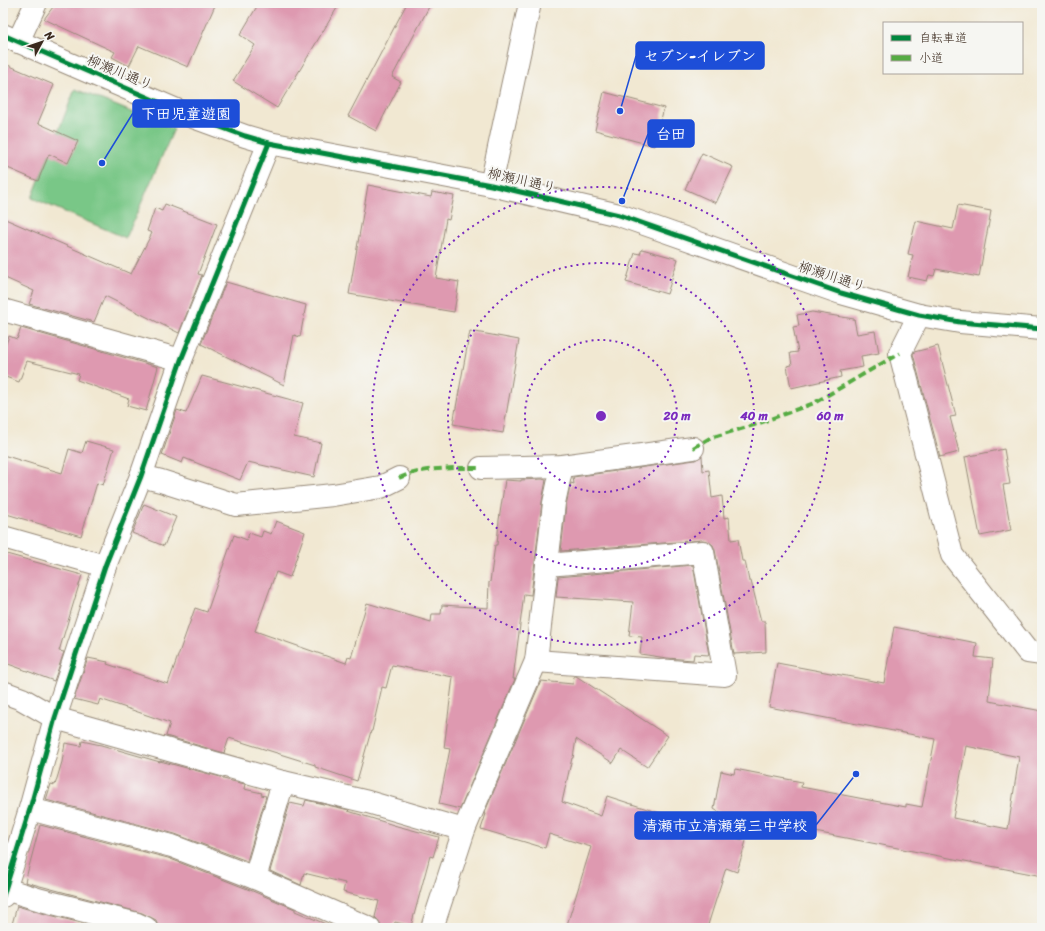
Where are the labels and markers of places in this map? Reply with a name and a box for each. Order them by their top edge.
callout: セブン-イレブン [636,42,764,69]
callout: 下田児童遊園 [133,100,239,127]
callout: 台田 [648,120,694,147]
centre of rings [594,409,608,423]
callout: 清瀬市立清瀬第三中学校 [635,812,816,839]

